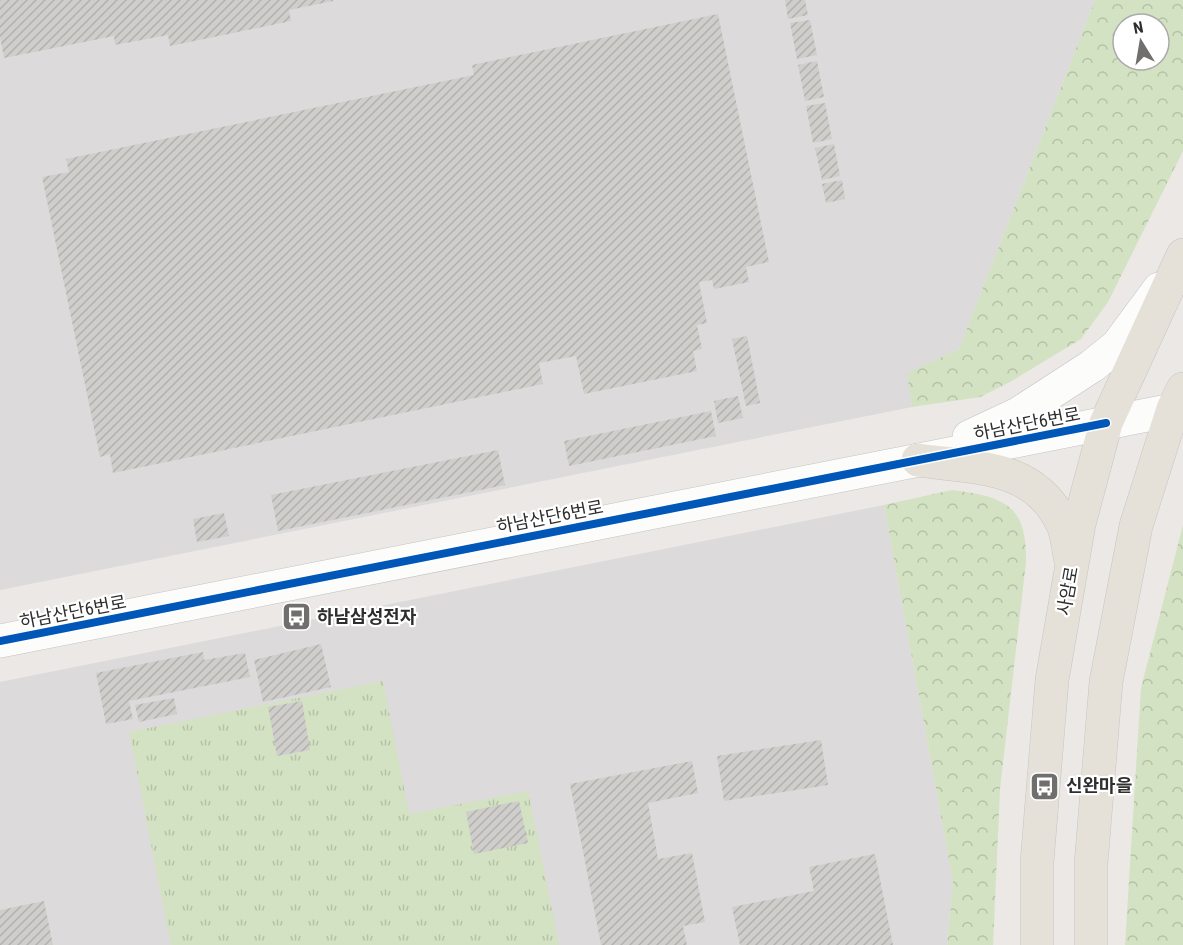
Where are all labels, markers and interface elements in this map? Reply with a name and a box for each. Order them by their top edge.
north arrow [1111,12,1171,72]
text: N [1132,18,1145,38]
street label: 하남산단6번로 [972,403,1082,444]
street label: 하남산단6번로 [495,496,605,537]
street label: 사암로 [1053,565,1082,617]
street label: 하남산단6번로 [18,591,128,632]
bus stop icon: 하남삼성전자 [280,601,312,633]
place label: 하남삼성전자 [317,606,417,627]
bus stop icon: 신완마을 [1029,770,1061,802]
place label: 신완마을 [1066,775,1132,796]

